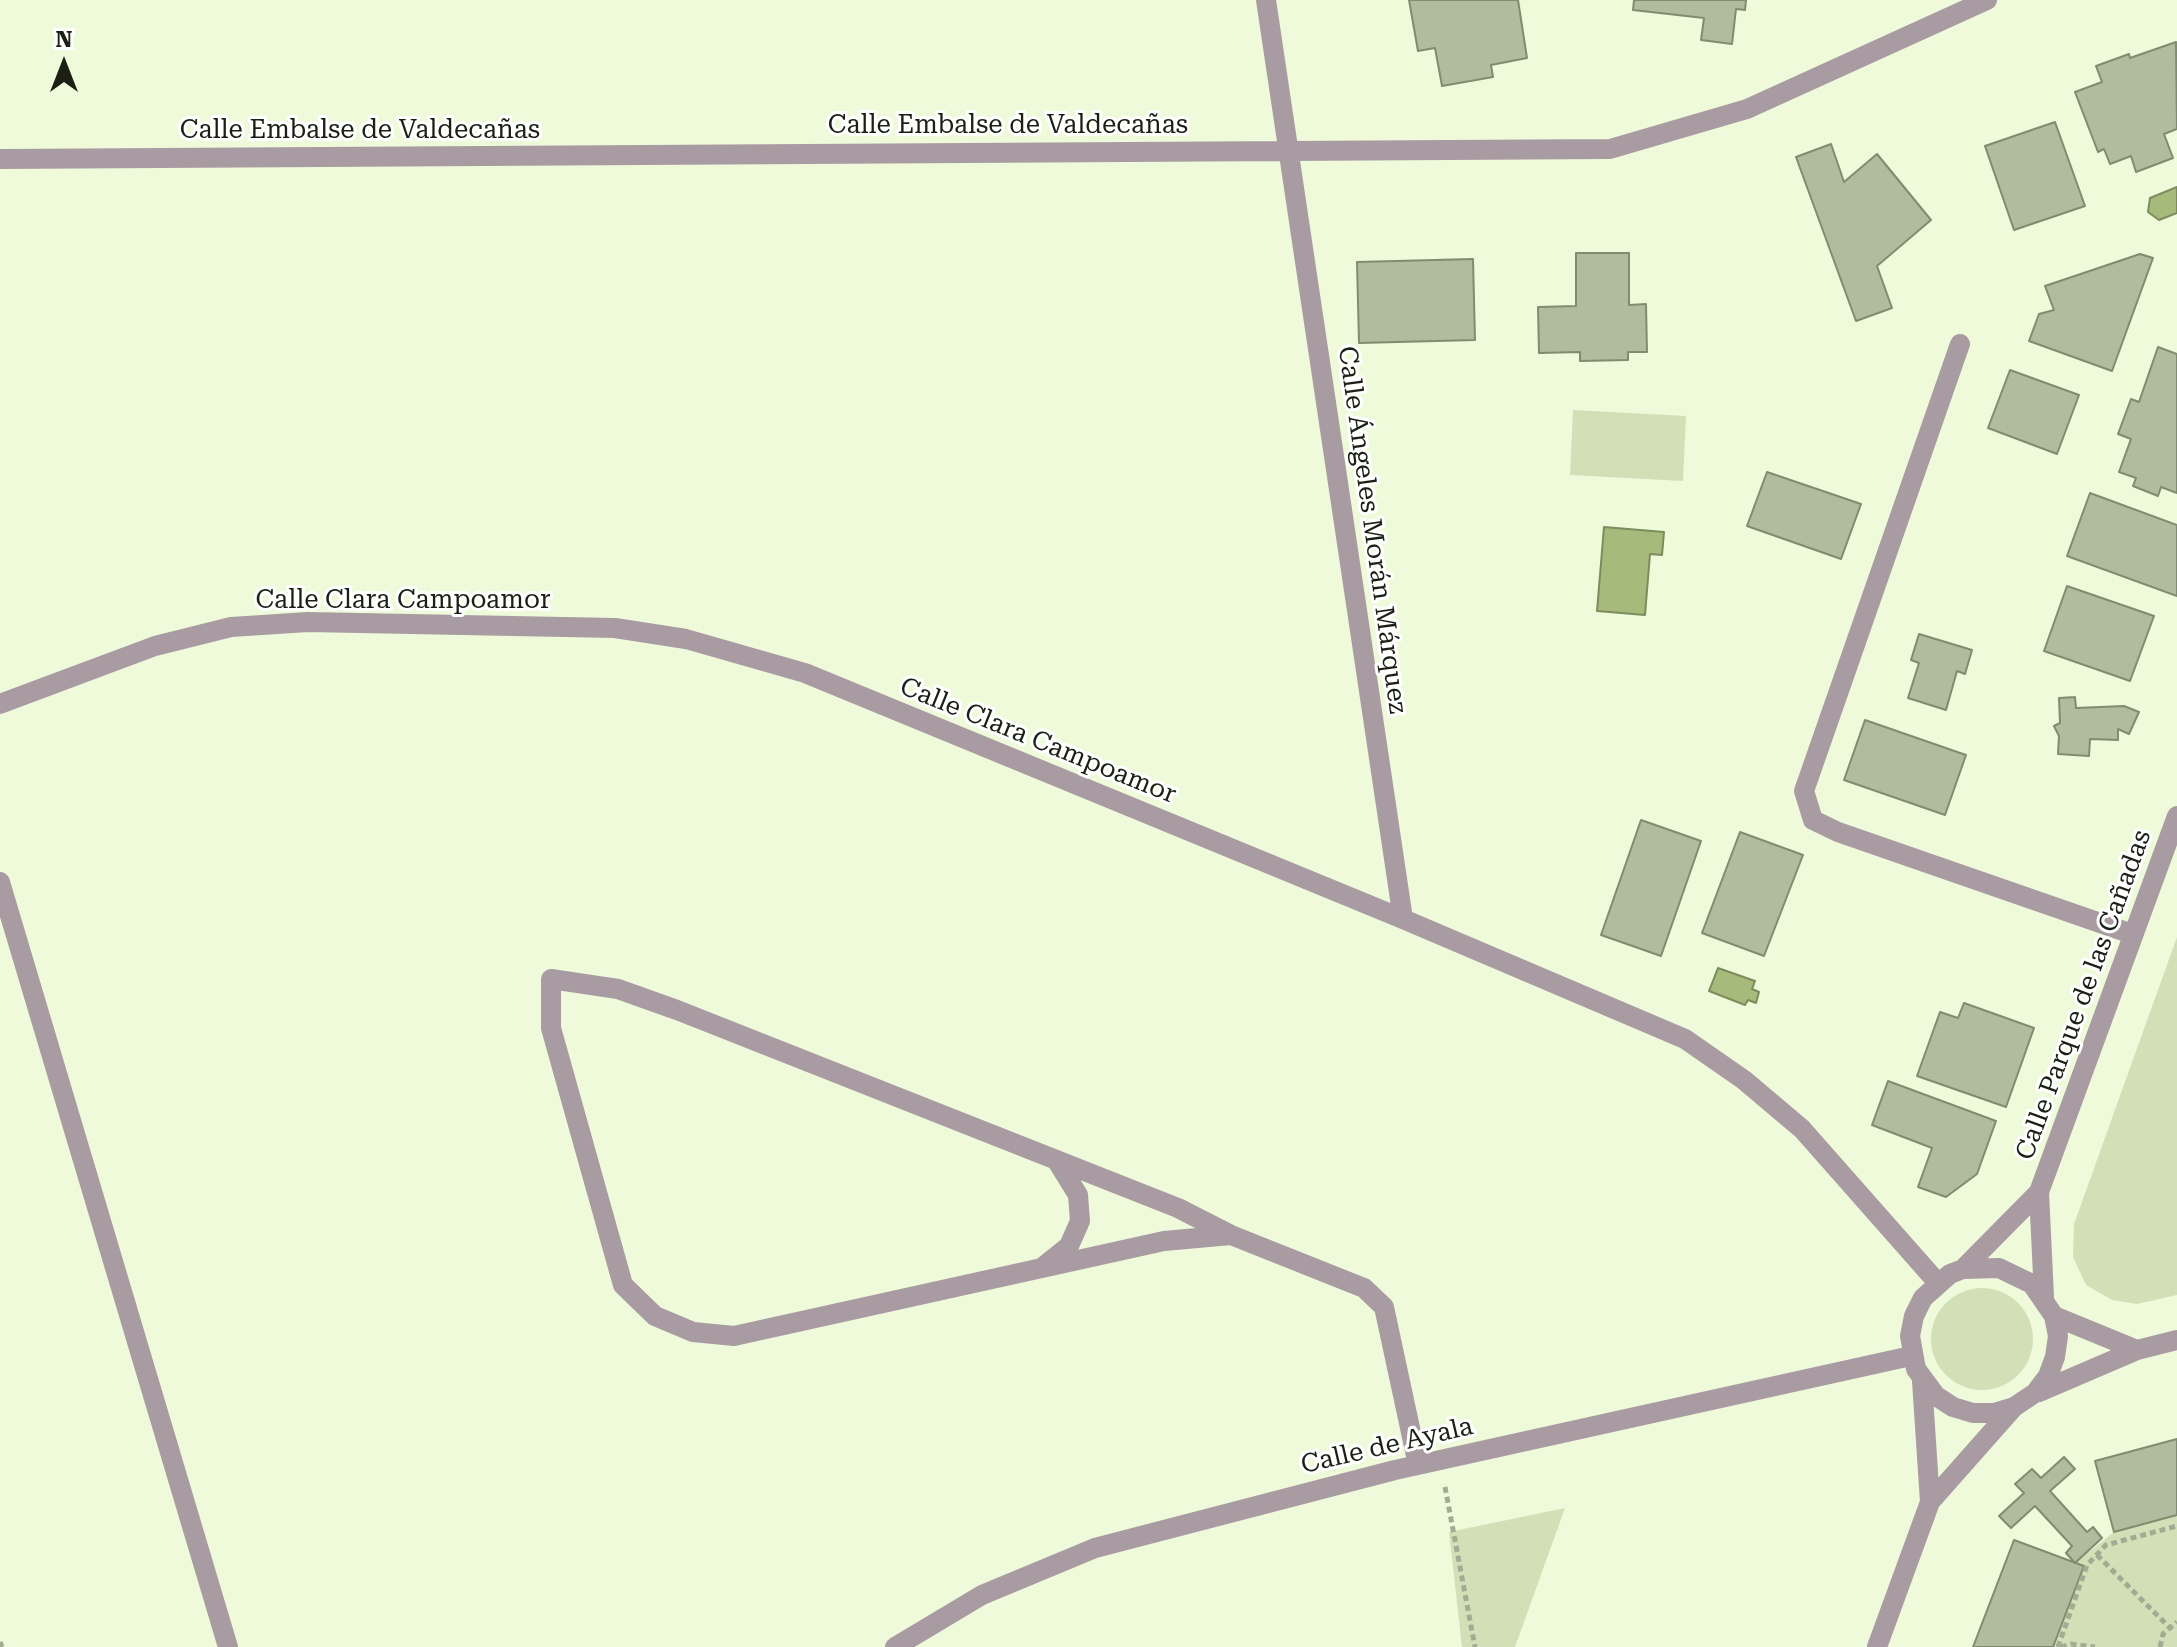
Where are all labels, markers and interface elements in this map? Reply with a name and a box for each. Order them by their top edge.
north arrow [24,24,104,104]
text: N [56,27,72,52]
street label: Calle Embalse de Valdecañas [828,109,1188,141]
street label: Calle Embalse de Valdecañas [180,114,540,146]
street label: Calle Ángeles Morán Márquez [1331,344,1413,716]
street label: Calle Clara Campoamor [255,584,551,616]
street label: Calle Clara Campoamor [895,671,1181,811]
street label: Calle Parque de las Cañadas [2010,826,2158,1164]
street label: Calle de Ayala [1298,1411,1476,1481]

